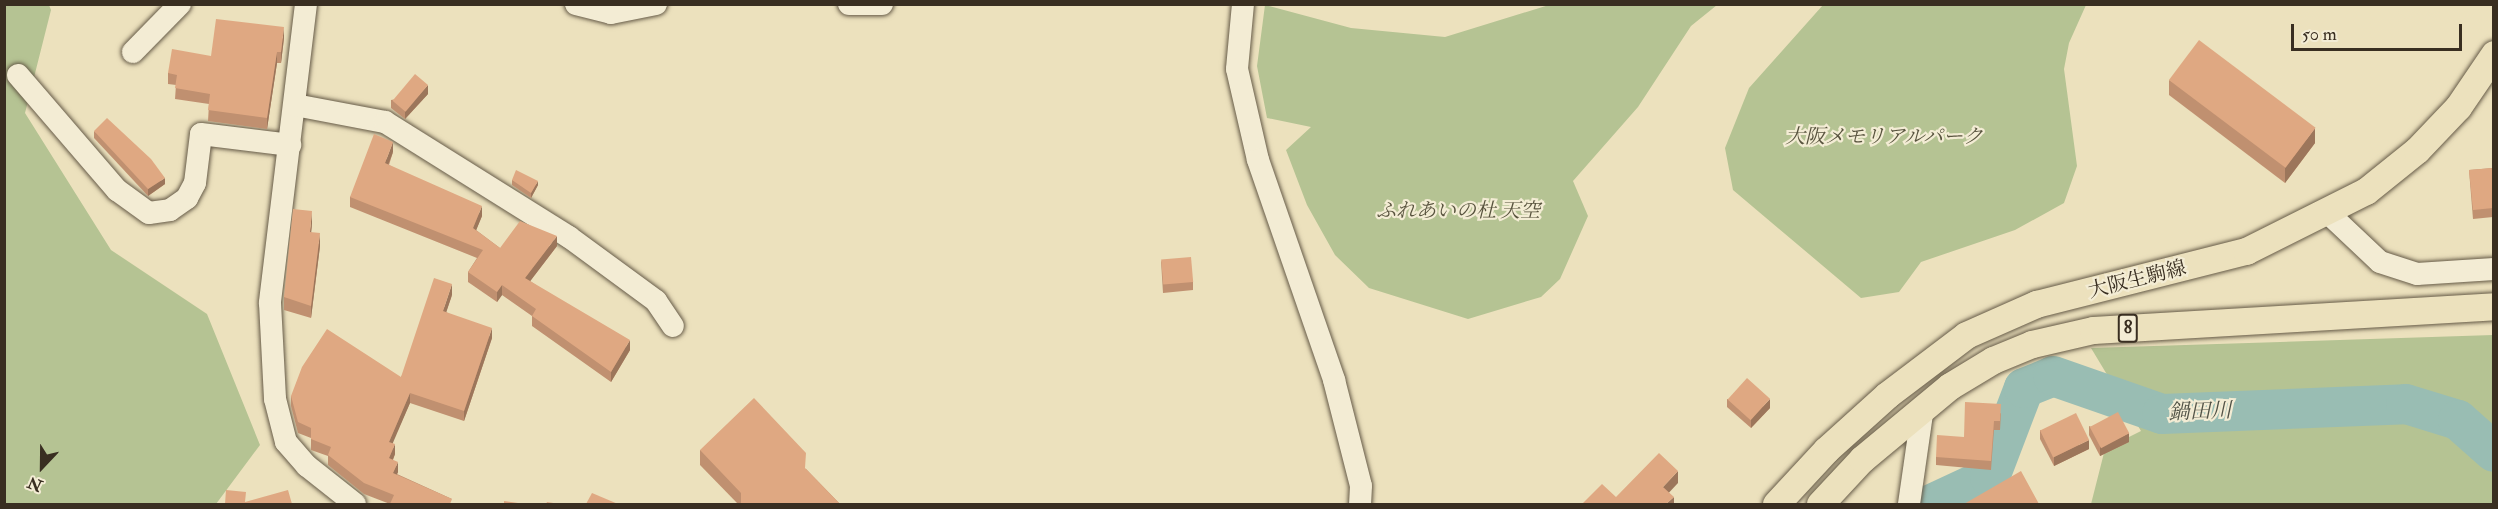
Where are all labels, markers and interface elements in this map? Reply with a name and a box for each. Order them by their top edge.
scale bar [2294,12,2465,50]
text: 50 m [2302,23,2337,46]
park label: 大阪メモリアルパーク [1784,124,1984,148]
park label: ふれあいの杜 天空 [1376,198,1540,222]
street label: 大阪生駒線 [2086,255,2188,303]
road number: 8 [2118,313,2138,343]
water label: 鍋田川 [2168,398,2232,426]
north arrow [12,437,72,497]
text: N [25,472,46,496]

